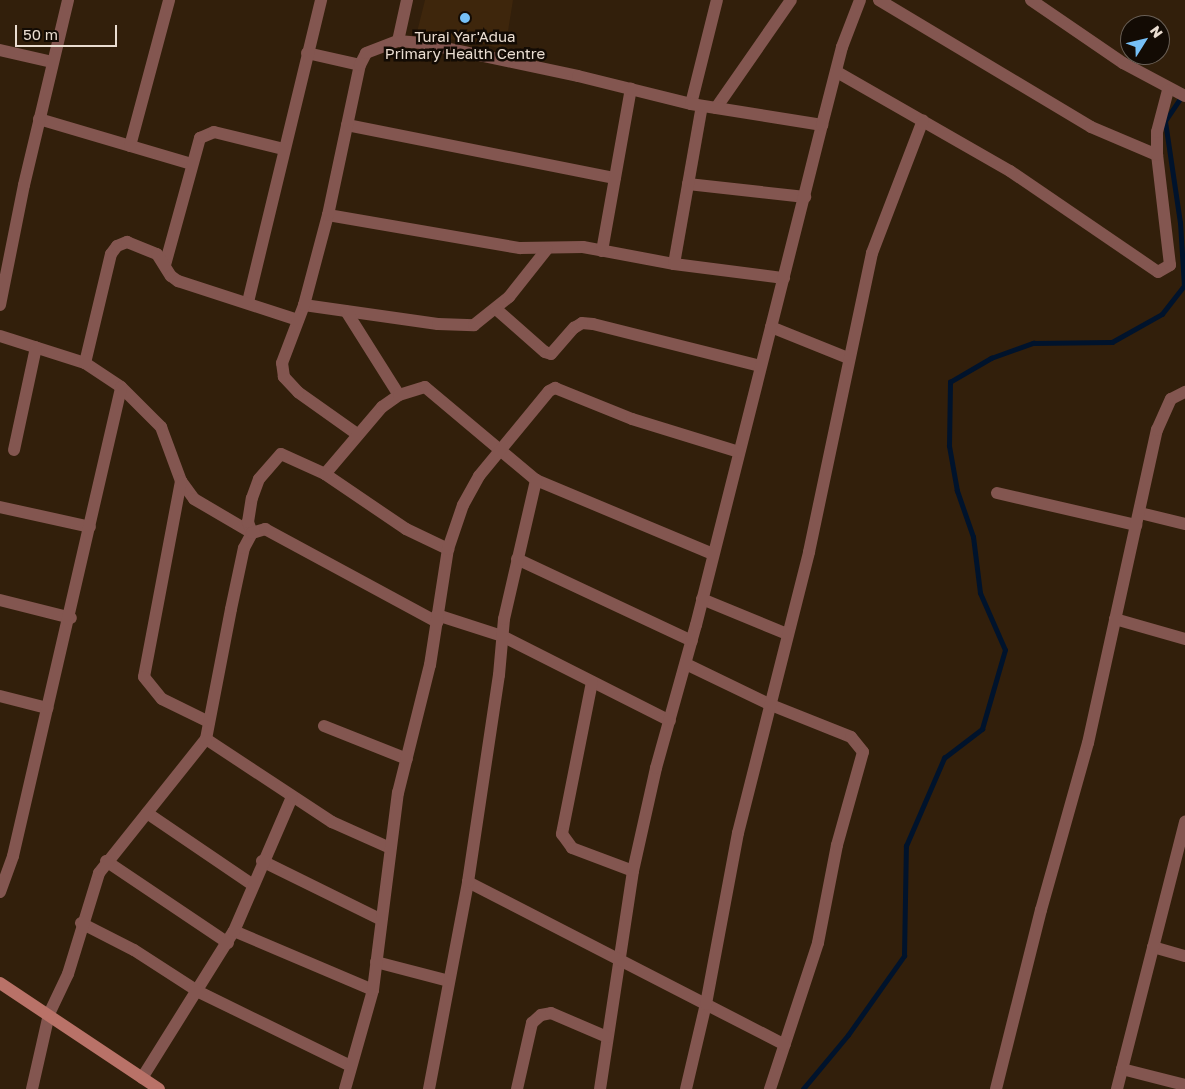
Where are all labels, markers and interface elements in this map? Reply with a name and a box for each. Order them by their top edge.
marker: Turai Yar'Adua Primary Health Centre [458,11,472,25]
scale bar [18,15,120,47]
north arrow [1120,15,1170,65]
text: N [1147,22,1167,41]
text: 50 m [23,25,58,43]
place label: Turai Yar'Adua Primary Health Centre [385,27,545,62]

